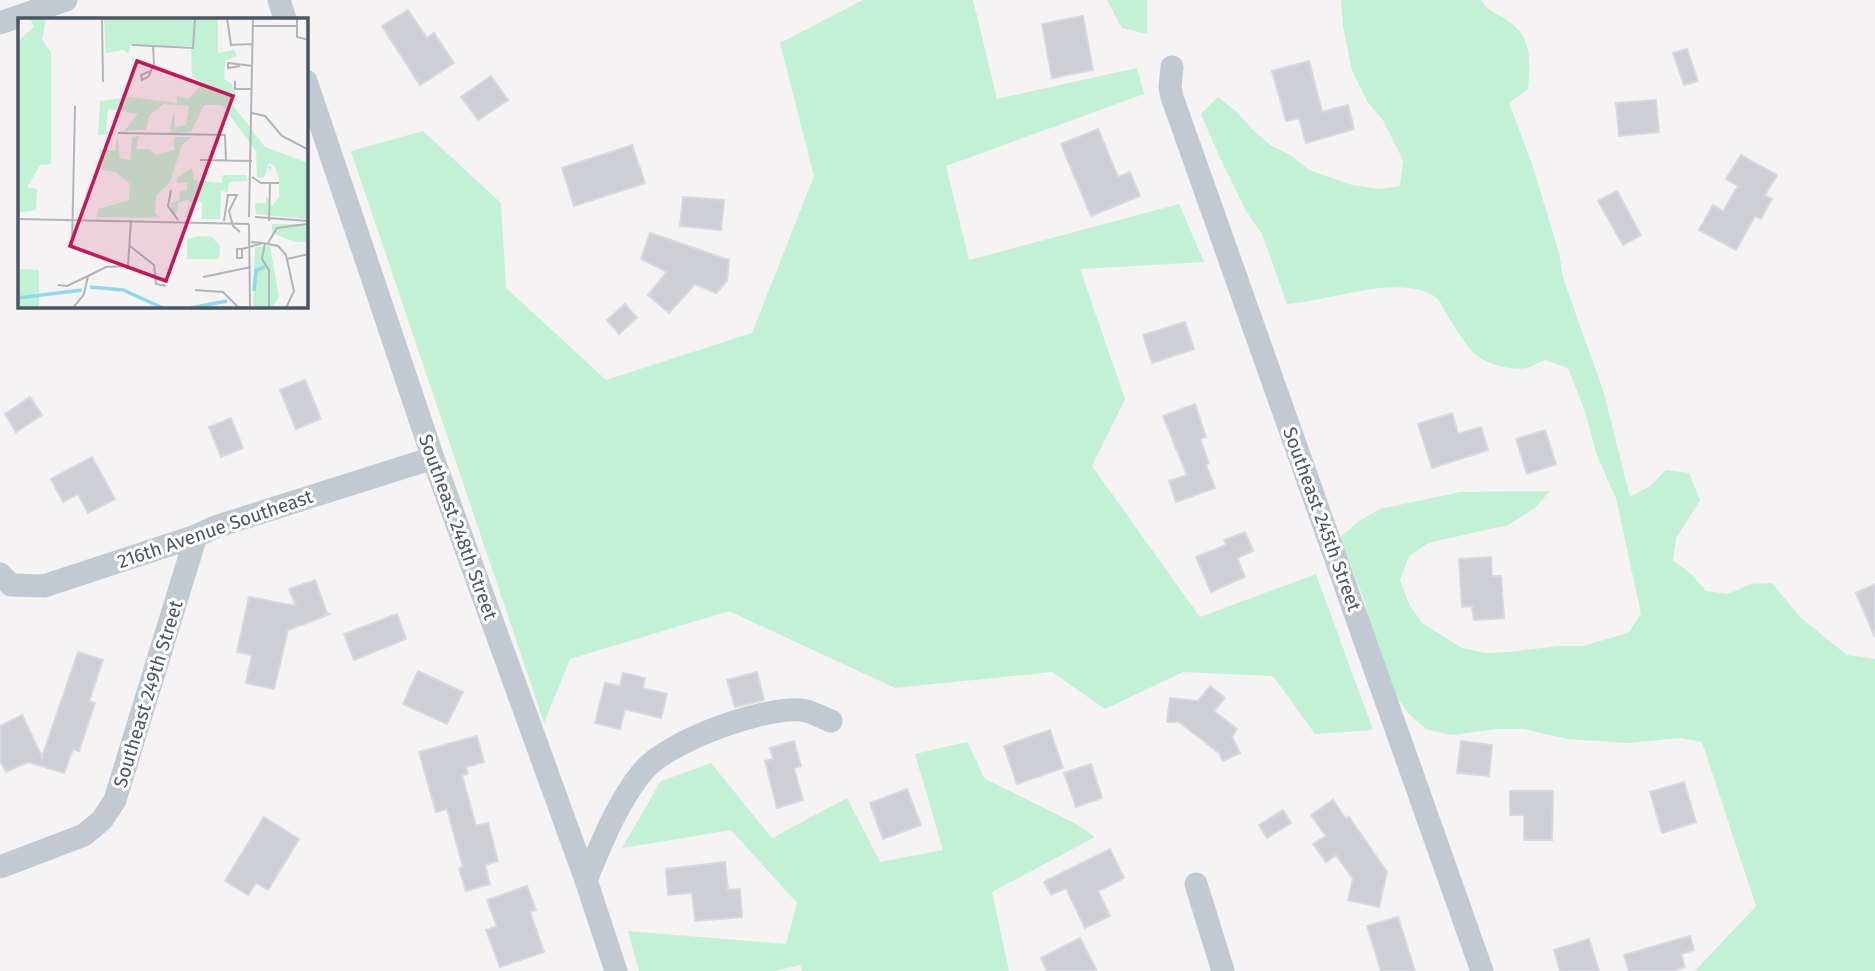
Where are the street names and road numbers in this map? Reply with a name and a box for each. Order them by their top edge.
street label: Southeast 245th Street [1278,424,1366,614]
street label: Southeast 248th Street [414,431,502,623]
street label: 216th Avenue Southeast [114,485,316,573]
street label: Southeast 249th Street [109,597,188,790]

